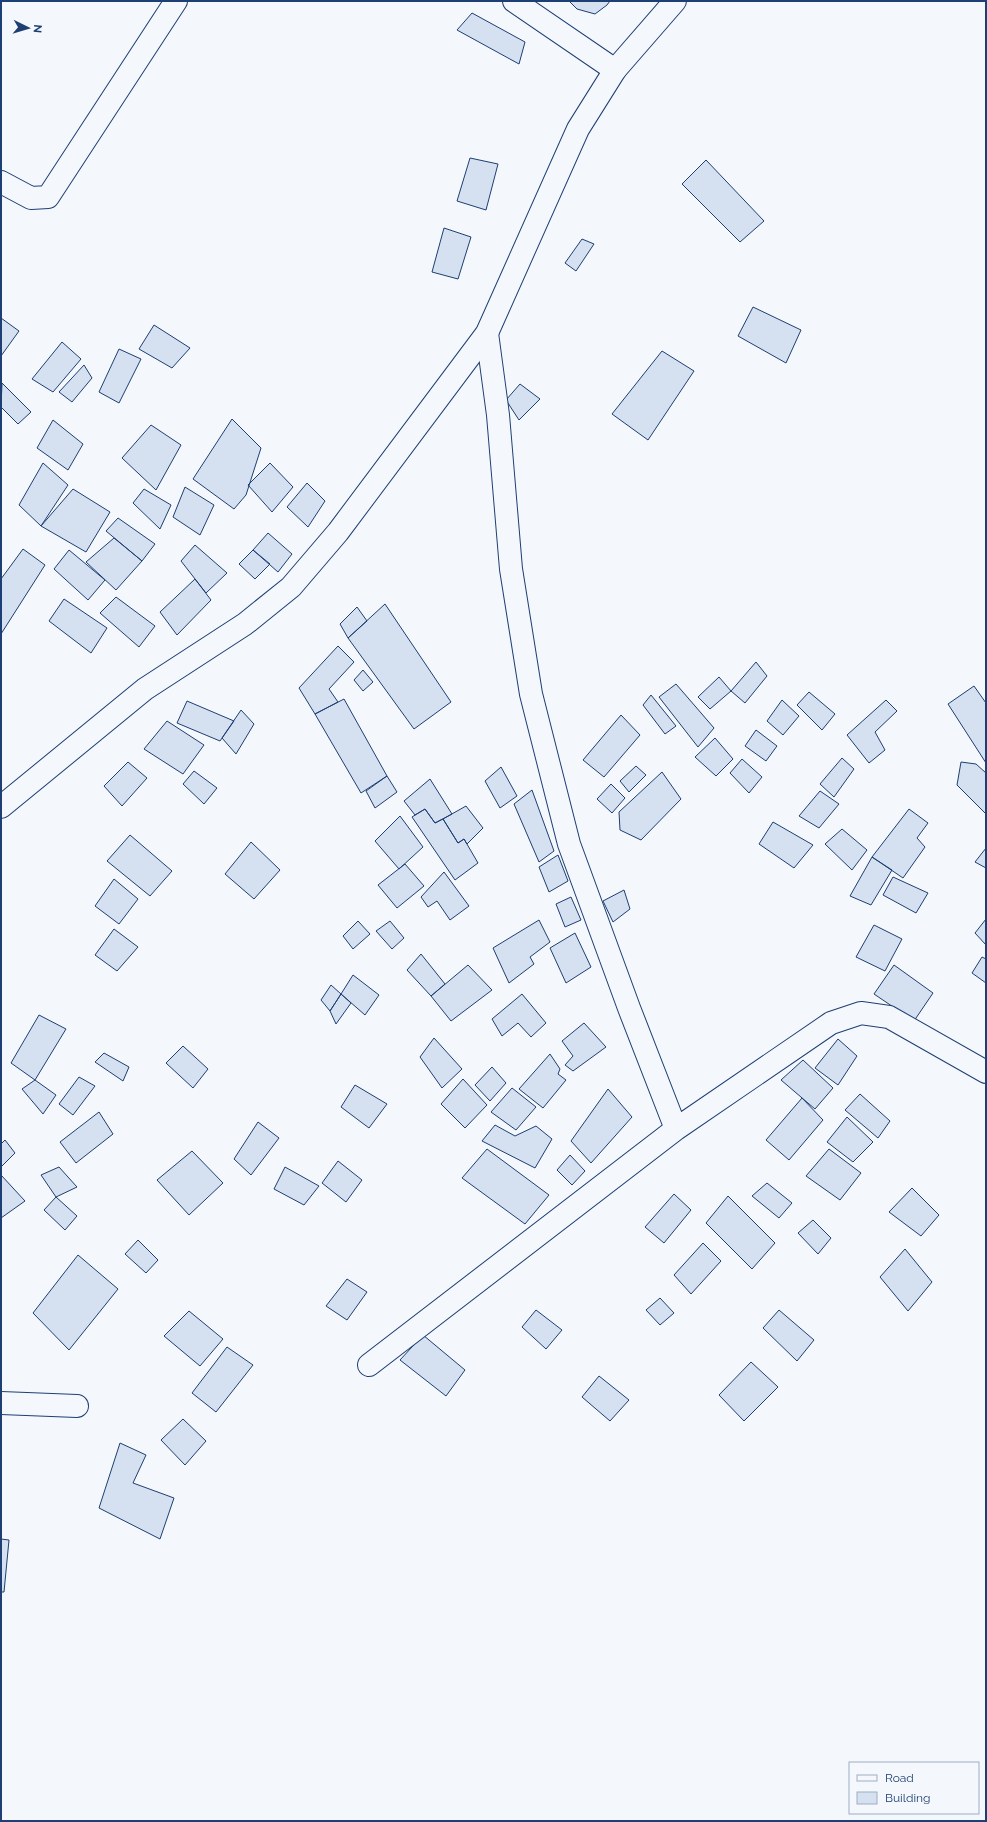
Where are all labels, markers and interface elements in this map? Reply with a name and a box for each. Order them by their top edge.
north arrow [8,8,48,48]
text: N [31,24,44,34]
legend [849,1762,979,1814]
text: Road [885,1771,914,1785]
text: Building [885,1791,931,1805]

